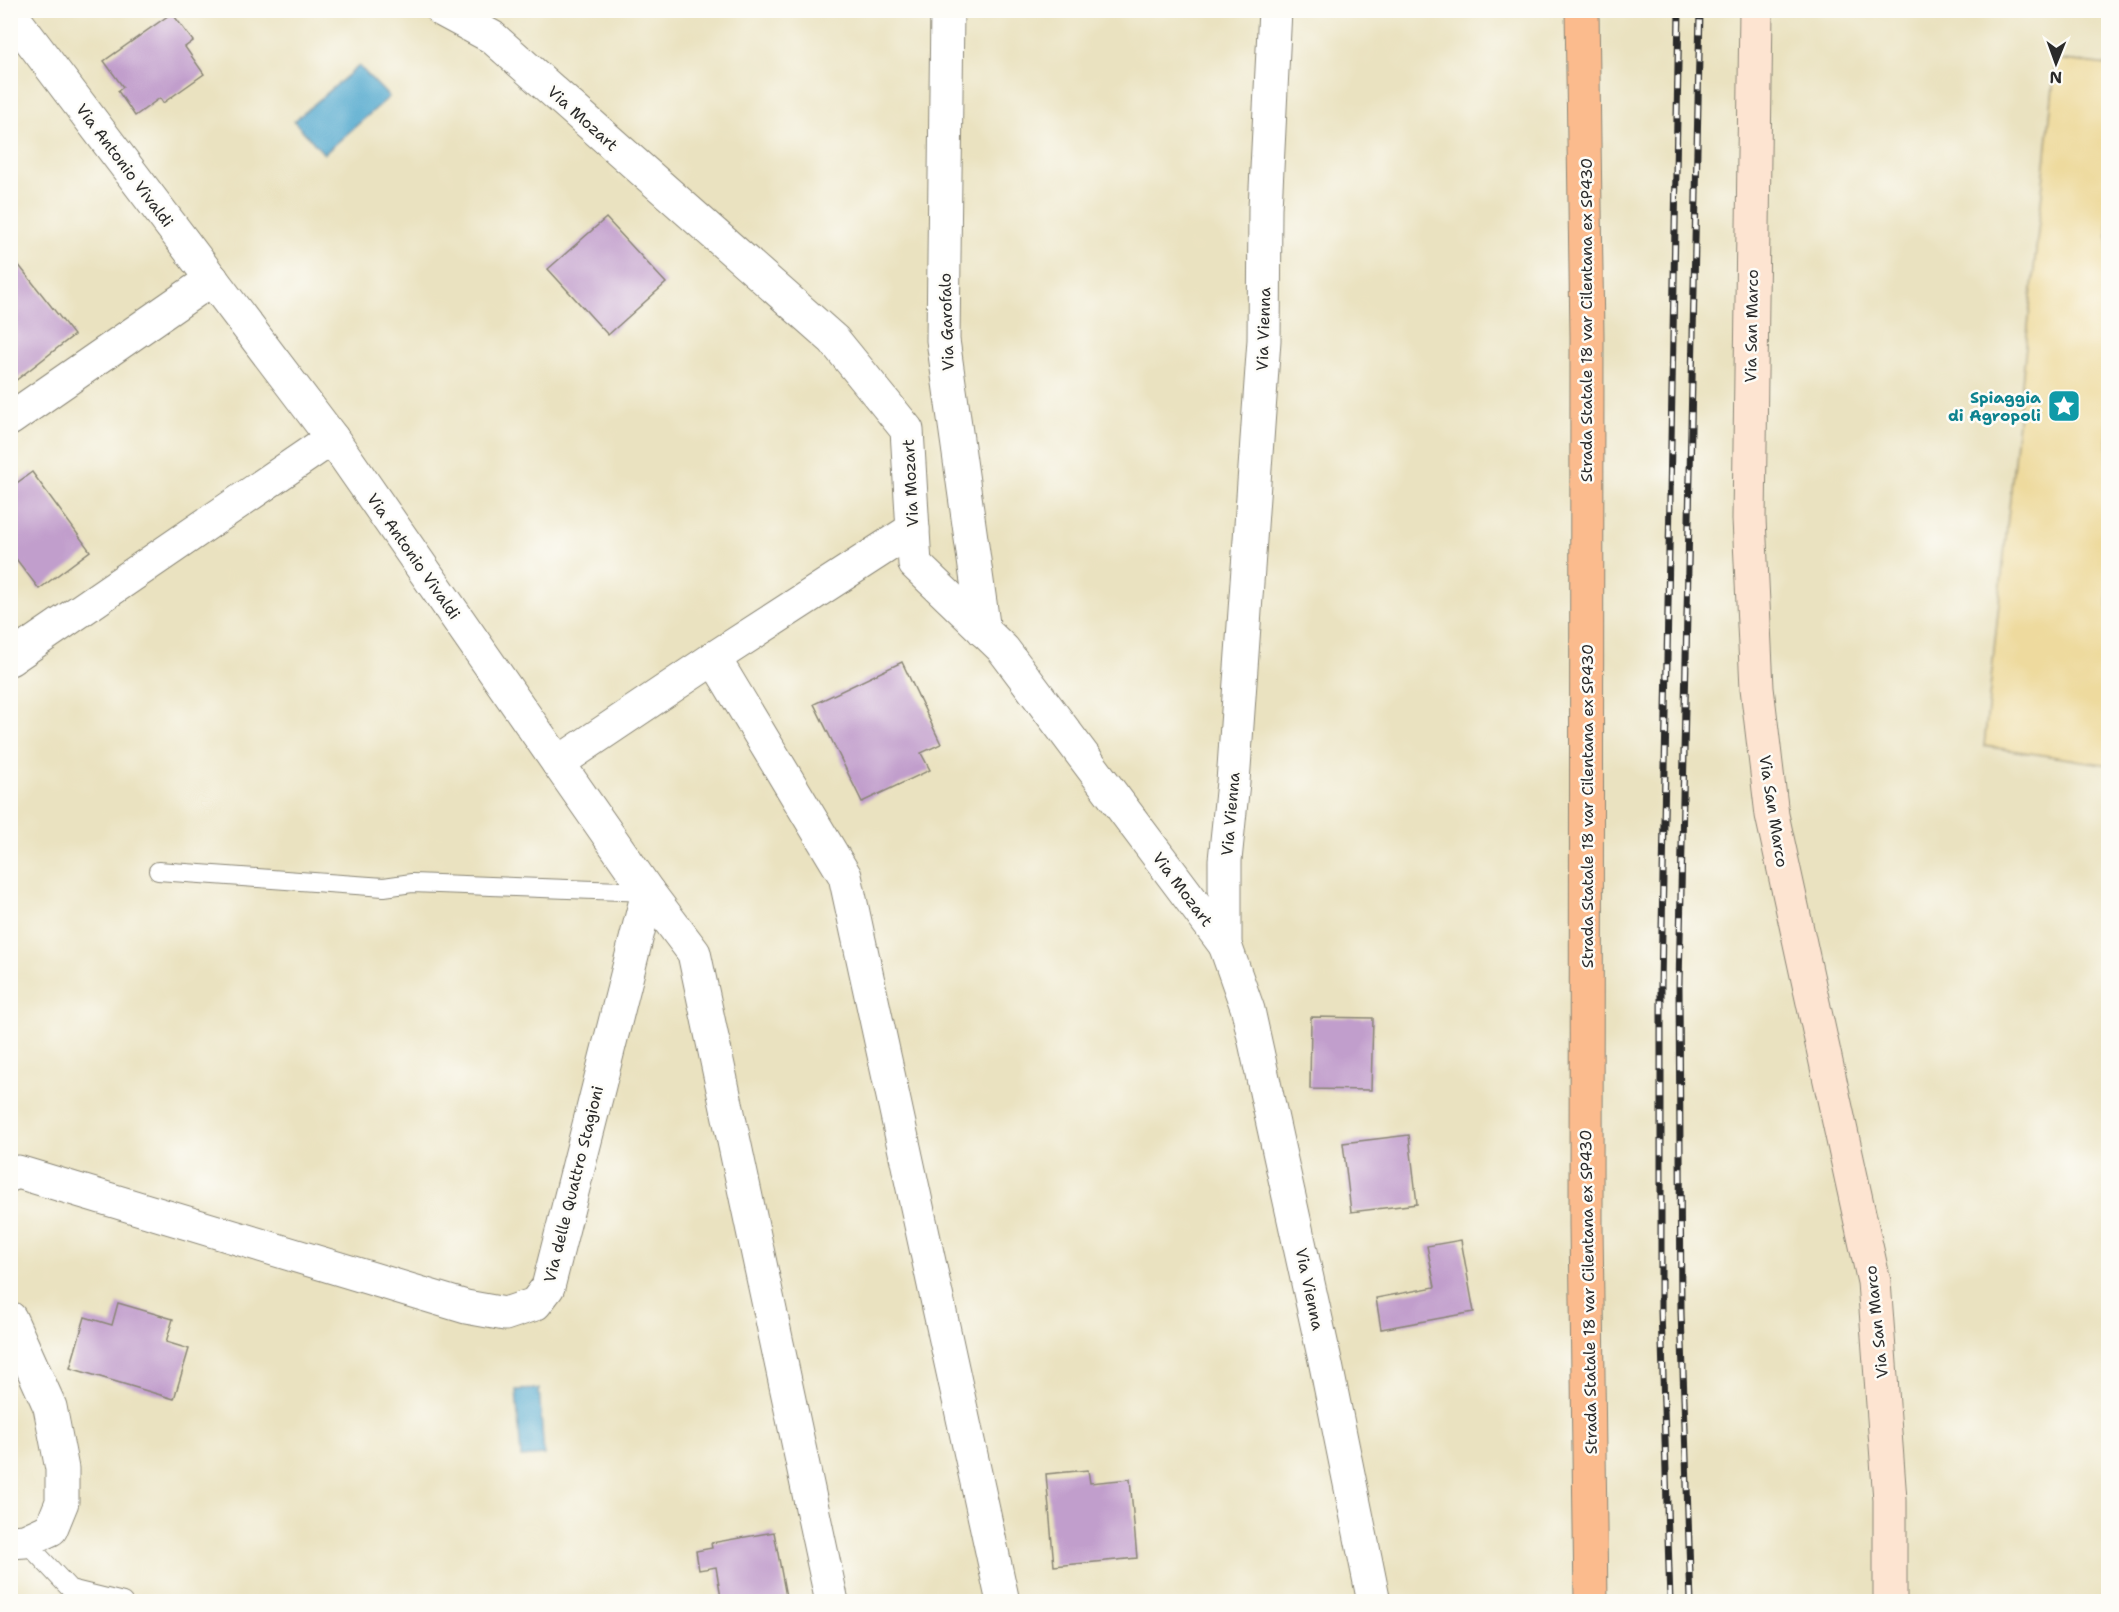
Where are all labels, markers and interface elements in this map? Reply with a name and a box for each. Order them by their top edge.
north arrow [2026,33,2086,93]
text: N [2049,67,2062,88]
street label: Via Mozart [543,81,622,156]
street label: Via Antonio Vivaldi [71,99,178,231]
street label: Strada Statale 18 var Cilentana ex SP430 [1576,158,1597,482]
street label: Via San Marco [1740,269,1763,383]
street label: Via Garofalo [934,273,959,371]
street label: Via Vienna [1252,287,1275,371]
place label: Spiaggia di Agropoli [1948,387,2041,426]
place icon: Spiaggia di Agropoli [2046,388,2082,424]
street label: Via Mozart [898,438,923,527]
street label: Via Antonio Vivaldi [362,489,465,624]
street label: Strada Statale 18 var Cilentana ex SP430 [1577,644,1598,968]
street label: Via San Marco [1754,753,1793,869]
street label: Via Vienna [1216,771,1245,857]
street label: Via Mozart [1148,848,1217,931]
street label: Via delle Quattro Stagioni [539,1084,608,1285]
street label: Strada Statale 18 var Cilentana ex SP430 [1575,1130,1602,1454]
street label: Via Vienna [1291,1246,1329,1332]
street label: Via San Marco [1860,1264,1893,1379]

